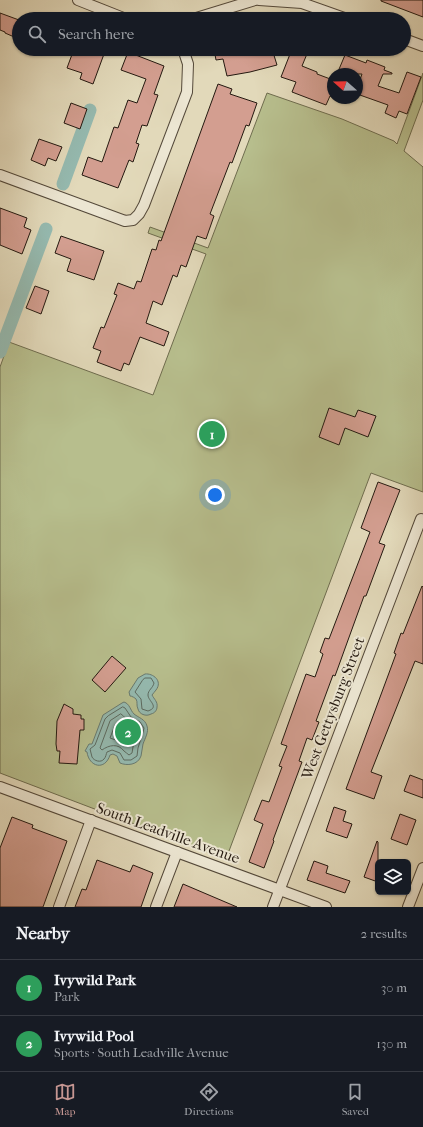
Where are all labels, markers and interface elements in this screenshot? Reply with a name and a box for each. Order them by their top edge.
search box [12,12,411,56]
icon: search [26,23,48,45]
text: Search here [58,25,134,43]
north arrow [327,68,363,104]
pin: 1 [199,419,225,449]
your location [205,485,225,505]
street label: West Gettysburg Street [297,634,369,783]
pin: 2 [115,717,141,747]
street label: South Leadville Avenue [94,799,243,868]
map controls [375,859,411,895]
button: layers [375,859,411,895]
text: Nearby [16,923,70,943]
text: 2 results [361,926,407,941]
text: Ivywild Park [54,971,136,989]
text: 1 [27,980,31,995]
text: 30 m [381,980,407,995]
text: Park [54,989,80,1004]
text: Ivywild Pool [54,1027,134,1045]
text: 2 [26,1036,32,1051]
text: 130 m [376,1036,407,1051]
text: Sports · South Leadville Avenue [54,1045,229,1060]
tab: Map [54,1081,76,1118]
tab: Directions [184,1081,234,1118]
tab: Saved [342,1081,369,1118]

